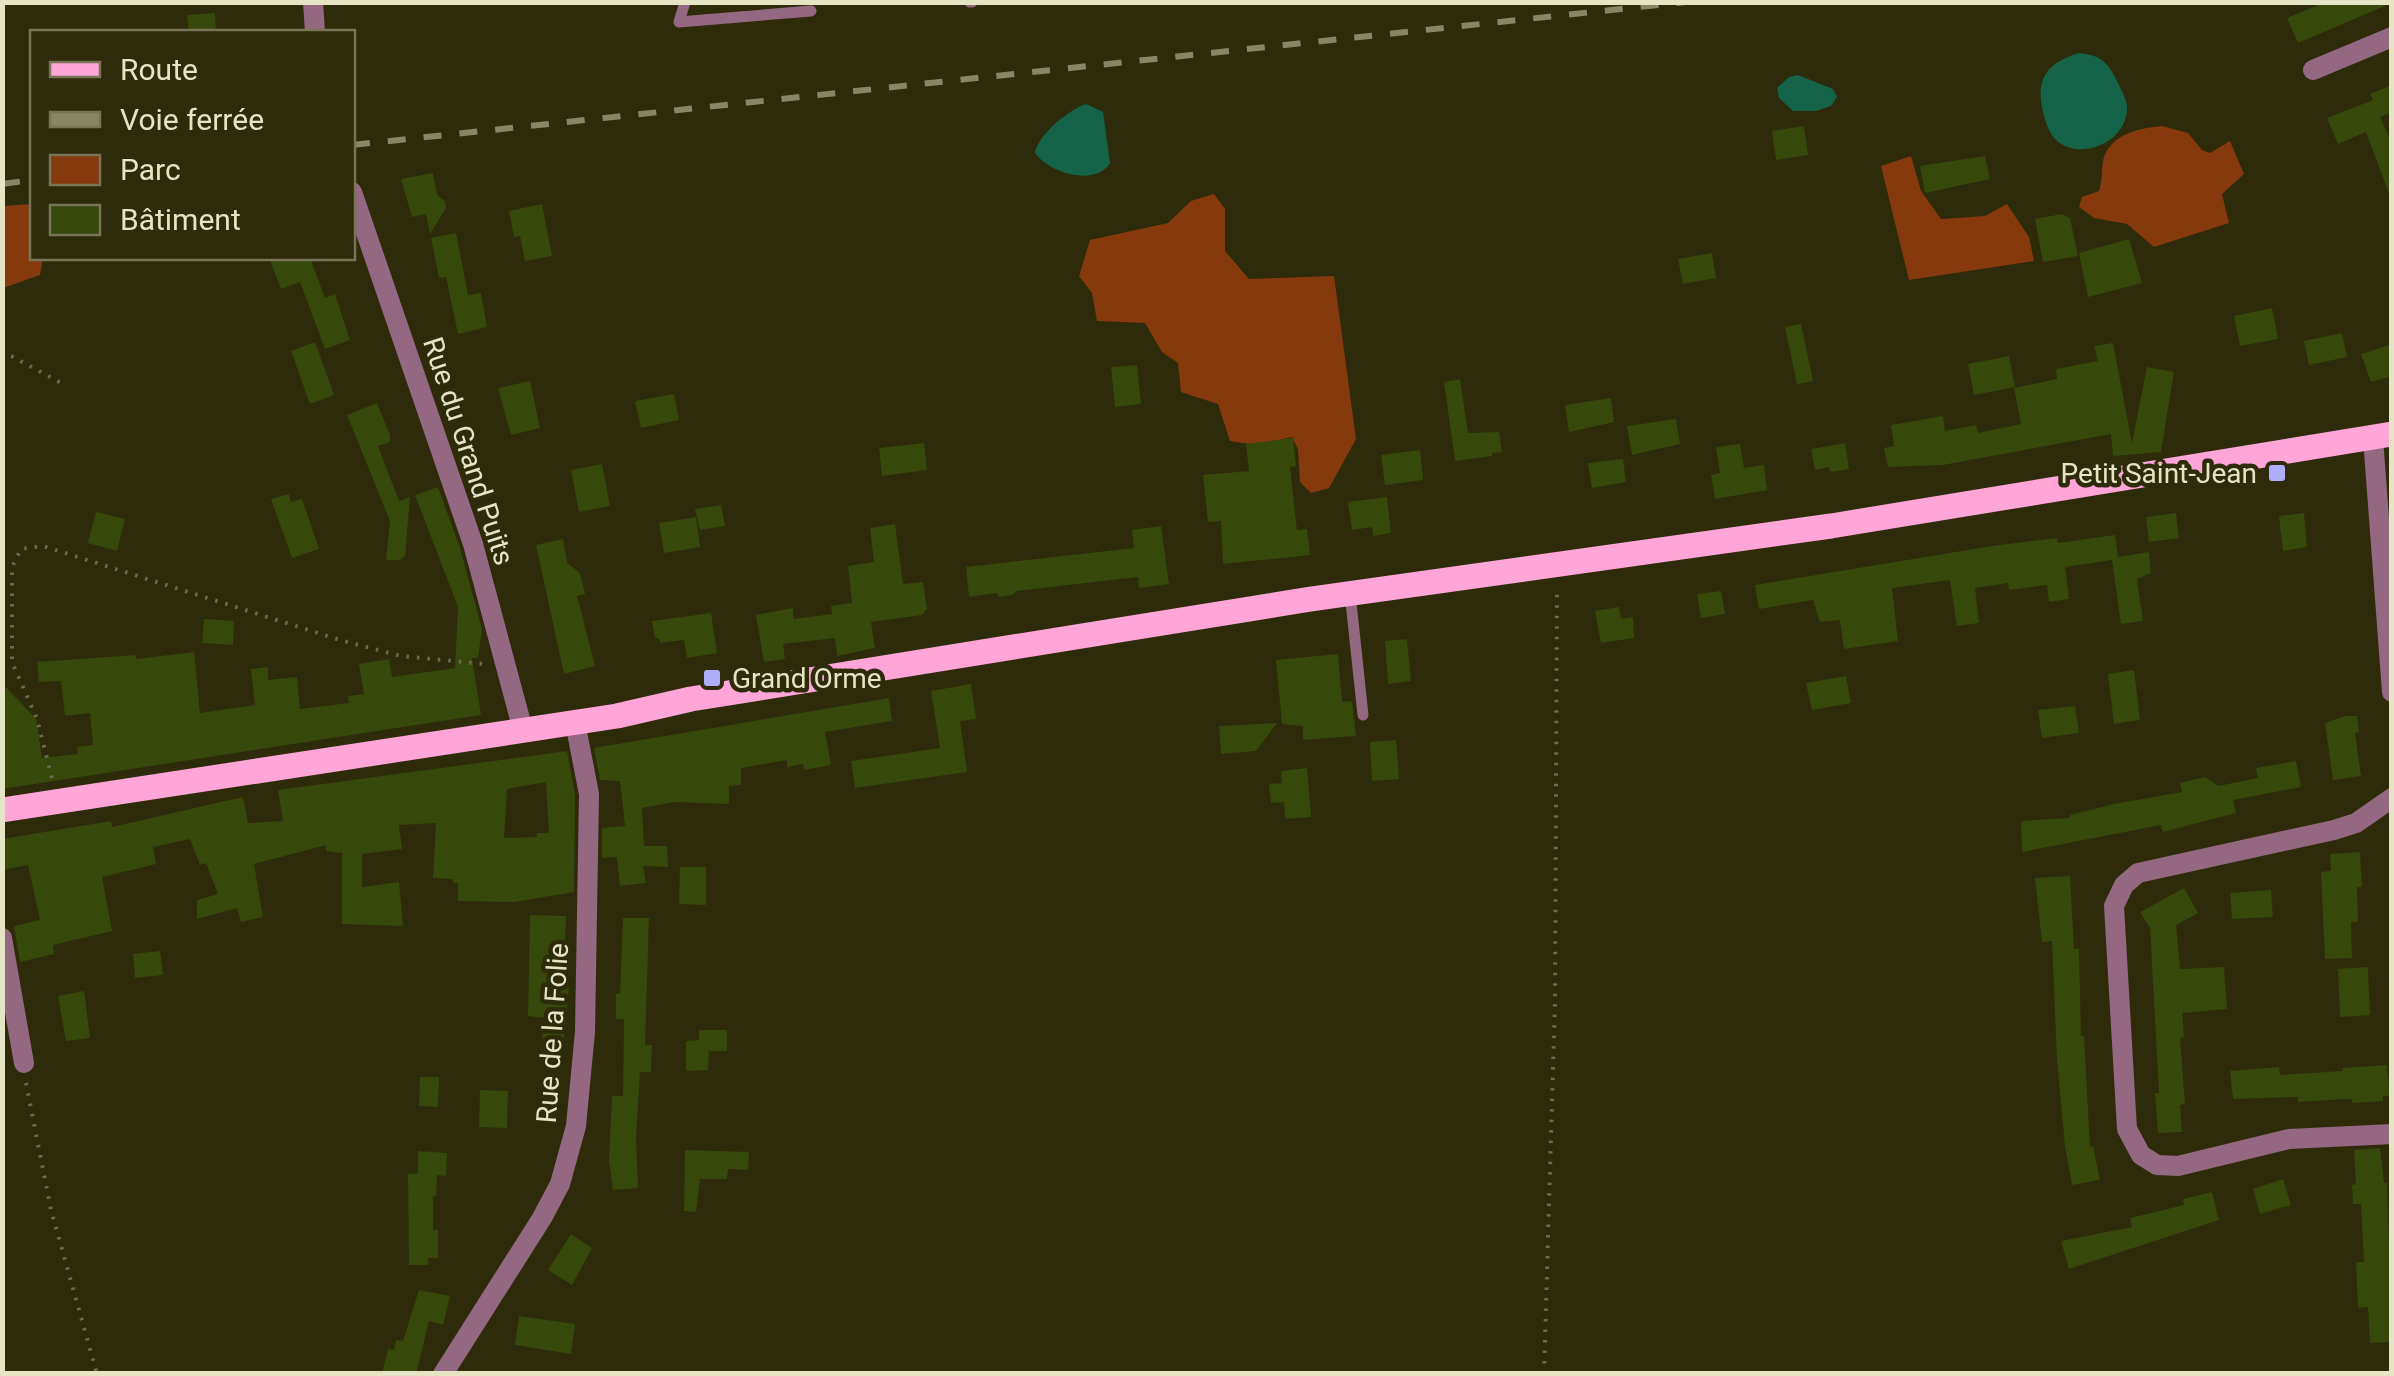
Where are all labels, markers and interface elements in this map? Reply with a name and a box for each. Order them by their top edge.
legend [30,30,355,260]
text: Route [120,52,198,87]
text: Voie ferrée [120,102,264,137]
text: Parc [120,152,181,187]
text: Bâtiment [120,202,241,237]
street label: Rue du Grand Puits [416,333,521,569]
place label: Petit Saint-Jean [2061,457,2257,490]
marker: Petit Saint-Jean [2266,462,2288,484]
place label: Grand Orme [732,662,882,695]
marker: Grand Orme [701,667,723,689]
street label: Rue de la Folie [530,942,575,1124]

